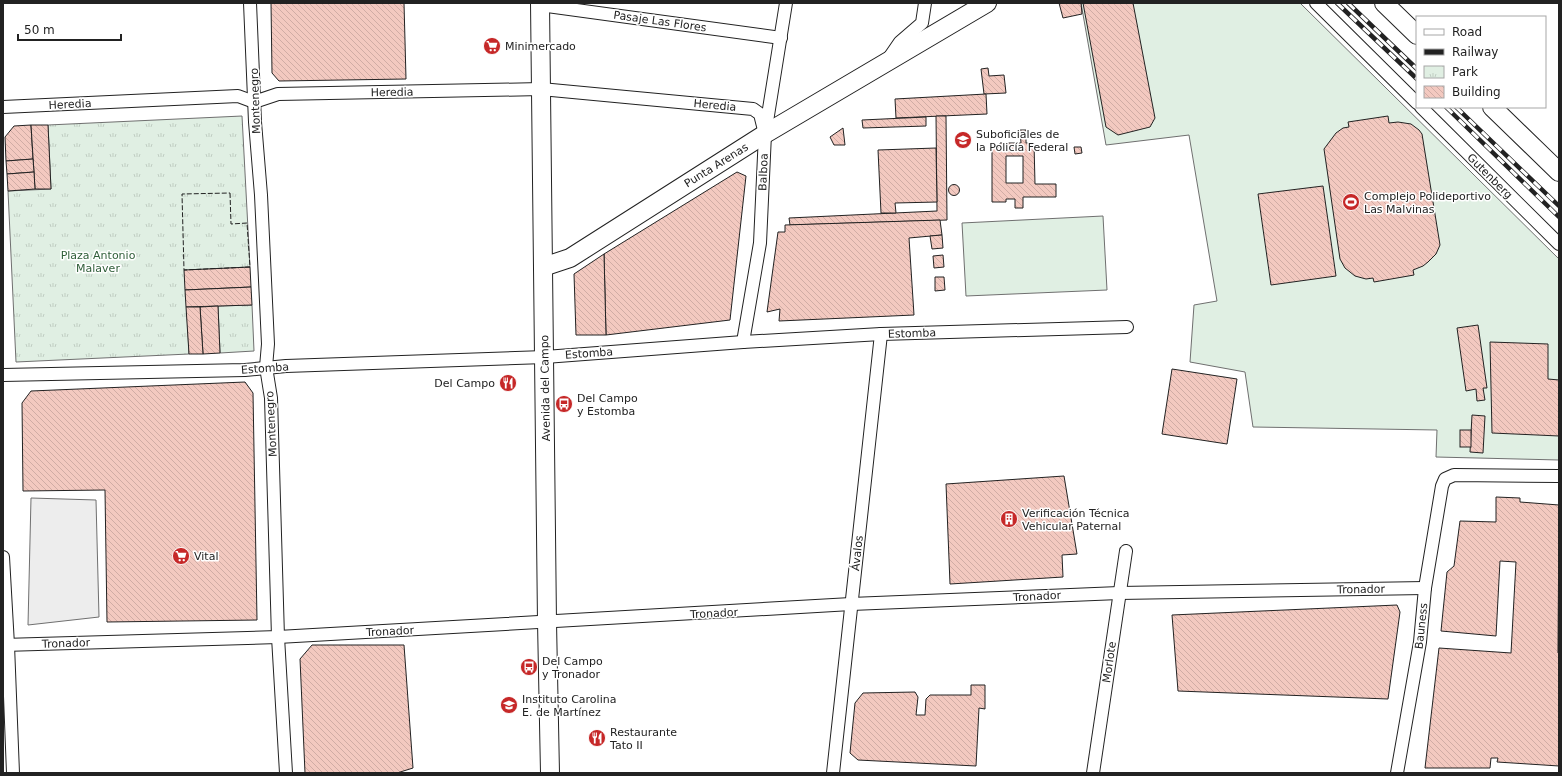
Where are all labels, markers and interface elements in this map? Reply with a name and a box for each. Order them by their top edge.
street label: Pasaje Las Flores [613,9,707,34]
scale bar [18,16,121,42]
legend [1416,16,1546,108]
text: 50 m [24,23,55,37]
text: Road [1452,25,1482,39]
supermarket icon: Minimercado [482,36,502,56]
place label: Minimercado [505,40,576,53]
text: Railway [1452,45,1498,59]
text: Park [1452,65,1478,79]
street label: Montenegro [248,68,263,134]
text: Building [1452,85,1501,99]
street label: Heredia [370,86,414,99]
street label: Heredia [48,97,92,112]
street label: Heredia [693,97,737,114]
place label: Suboficiales de la Policía Federal [976,128,1068,154]
school or university icon: Suboficiales de la Policía Federal [953,130,973,150]
street label: Punta Arenas [682,140,751,190]
street label: Gutenberg [1464,151,1515,202]
street label: Balboa [756,153,771,191]
place label: Complejo Polideportivo Las Malvinas [1364,190,1491,216]
sports icon: Complejo Polideportivo Las Malvinas [1341,192,1361,212]
park label: Plaza Antonio Malaver [61,249,136,275]
street label: Estomba [888,326,936,341]
street label: Avenida del Campo [538,334,553,441]
street label: Estomba [565,345,614,362]
street label: Estomba [241,360,290,377]
restaurant icon: Del Campo [498,373,518,393]
place label: Del Campo [434,377,495,390]
street label: Montenegro [263,390,280,457]
place label: Del Campo y Estomba [577,392,638,418]
bus stop icon: Del Campo y Estomba [554,394,574,414]
place label: Verificación Técnica Vehicular Paternal [1022,507,1130,533]
building icon: Verificación Técnica Vehicular Paternal [999,509,1019,529]
street label: Ávalos [849,534,866,571]
supermarket icon: Vital [171,546,191,566]
place label: Vital [194,550,218,563]
street label: Tronador [1336,583,1386,596]
street label: Tronador [1012,589,1062,604]
street label: Bauness [1413,602,1430,650]
street label: Tronador [689,606,739,621]
street label: Tronador [365,624,415,639]
street label: Tronador [41,636,91,651]
street label: Morlote [1100,640,1119,684]
place label: Del Campo y Tronador [542,655,603,681]
bus stop icon: Del Campo y Tronador [519,657,539,677]
place label: Instituto Carolina E. de Martínez [522,693,616,719]
school or university icon: Instituto Carolina E. de Martínez [499,695,519,715]
place label: Restaurante Tato II [609,726,677,752]
restaurant icon: Restaurante Tato II [587,728,607,748]

